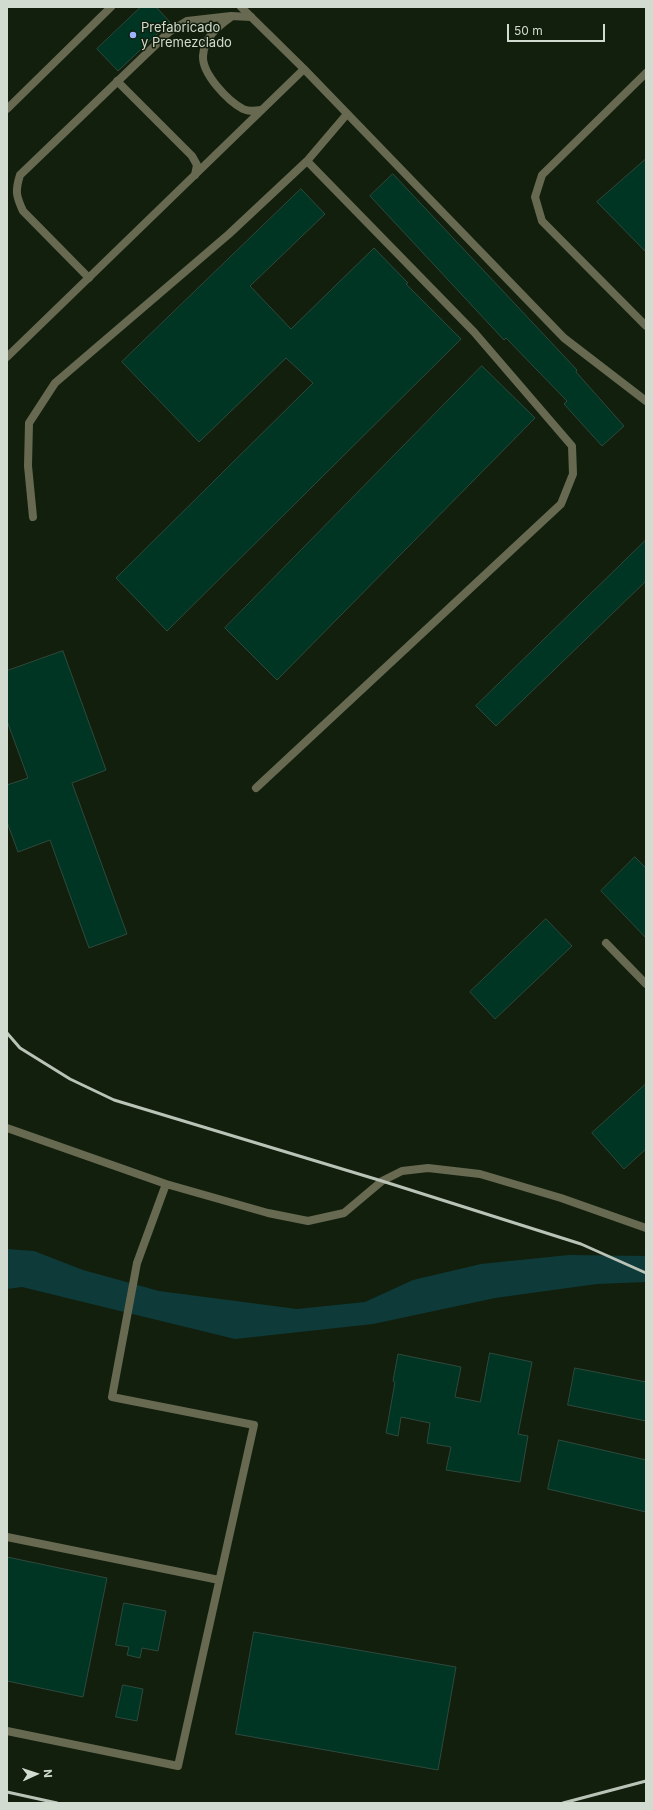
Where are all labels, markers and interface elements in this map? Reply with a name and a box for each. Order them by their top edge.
scale bar [509,16,607,42]
place label: Prefabricado y Premezclado [141,20,232,51]
text: 50 m [514,23,543,38]
marker: Prefabricado y Premezclado [128,30,138,40]
north arrow [16,1754,56,1794]
text: N [41,1769,55,1778]

